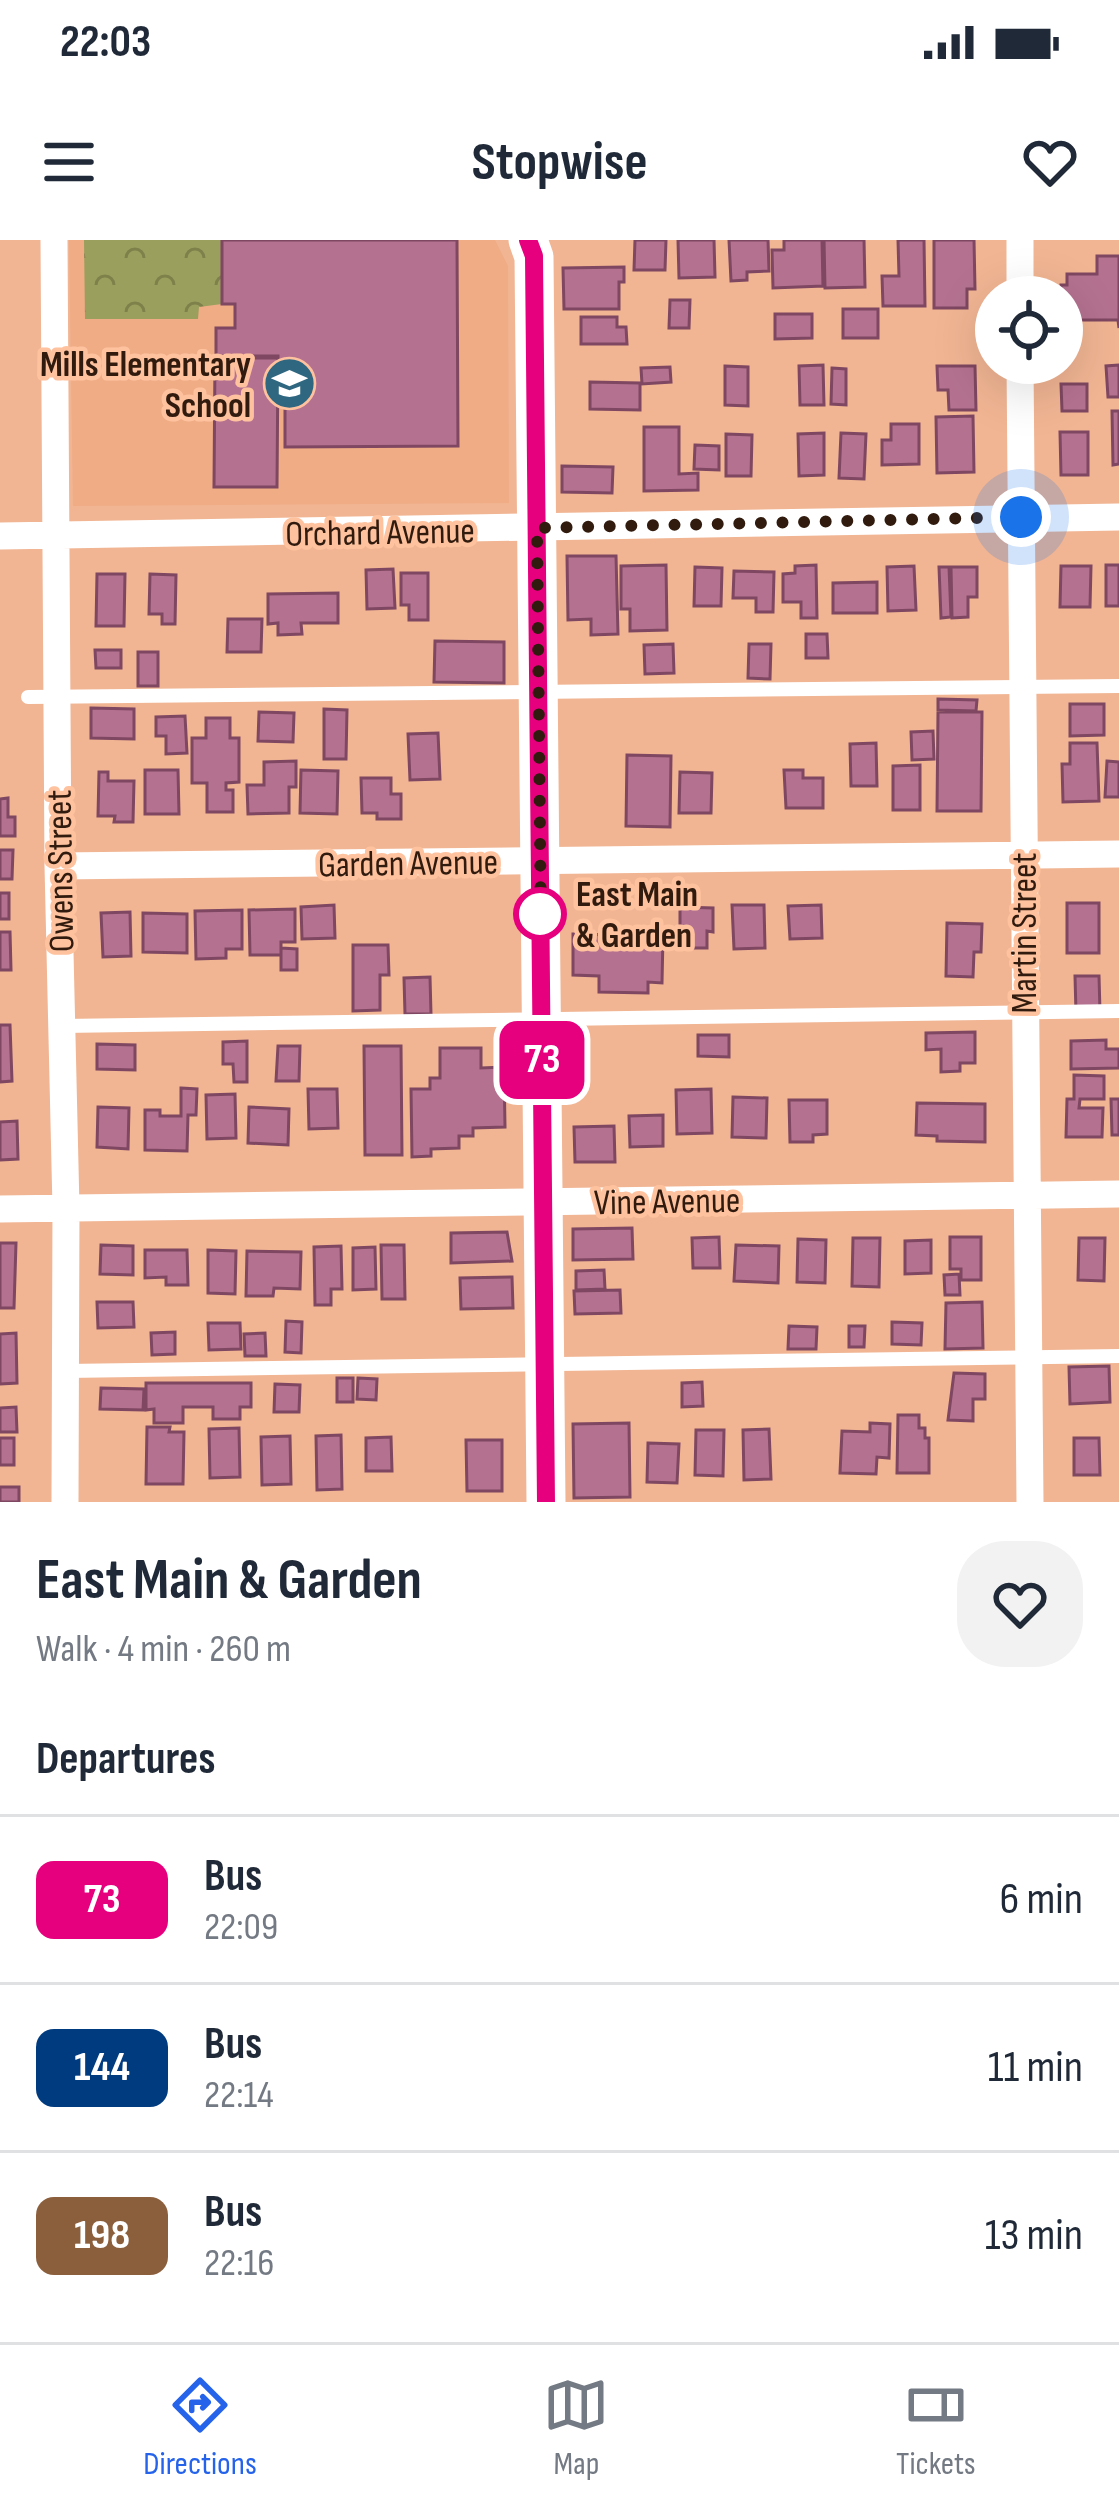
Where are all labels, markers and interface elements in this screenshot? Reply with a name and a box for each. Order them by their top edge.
text: 22:03 [60,15,151,70]
icon: menu [36,129,102,195]
icon: heart [1017,129,1083,195]
text: Stopwise [472,130,647,195]
map controls [975,276,1083,384]
button: locate [975,276,1083,384]
place label: Mills Elementary School [40,344,251,428]
school or university icon: Mills Elementary School [262,356,318,412]
your location [991,487,1051,547]
street label: Orchard Avenue [285,510,475,557]
street label: Owens Street [39,789,84,952]
street label: Garden Avenue [318,841,498,888]
street label: Martin Street [1004,853,1047,1013]
place label: East Main & Garden [576,874,698,958]
marker: East Main & Garden [515,889,565,939]
line badge: 73 [488,1021,596,1099]
text: 73 [523,1034,561,1085]
street label: Vine Avenue [593,1180,741,1225]
button: heart [957,1541,1083,1667]
text: East Main & Garden [36,1547,422,1615]
text: Walk · 4 min · 260 m [36,1626,291,1673]
text: Departures [36,1732,215,1787]
text: Bus [204,1849,262,1904]
text: 6 min [1000,1872,1083,1927]
text: 73 [83,1874,121,1925]
text: 22:09 [204,1904,278,1951]
text: Bus [204,2017,262,2072]
text: 11 min [988,2040,1083,2095]
text: 144 [74,2042,130,2093]
text: 22:14 [204,2072,274,2119]
text: Bus [204,2185,262,2240]
text: 13 min [985,2208,1083,2263]
text: 198 [74,2210,130,2261]
text: 22:16 [204,2240,274,2287]
tab: Directions [143,2372,257,2484]
tab: Map [543,2372,609,2484]
tab: Tickets [896,2372,976,2484]

